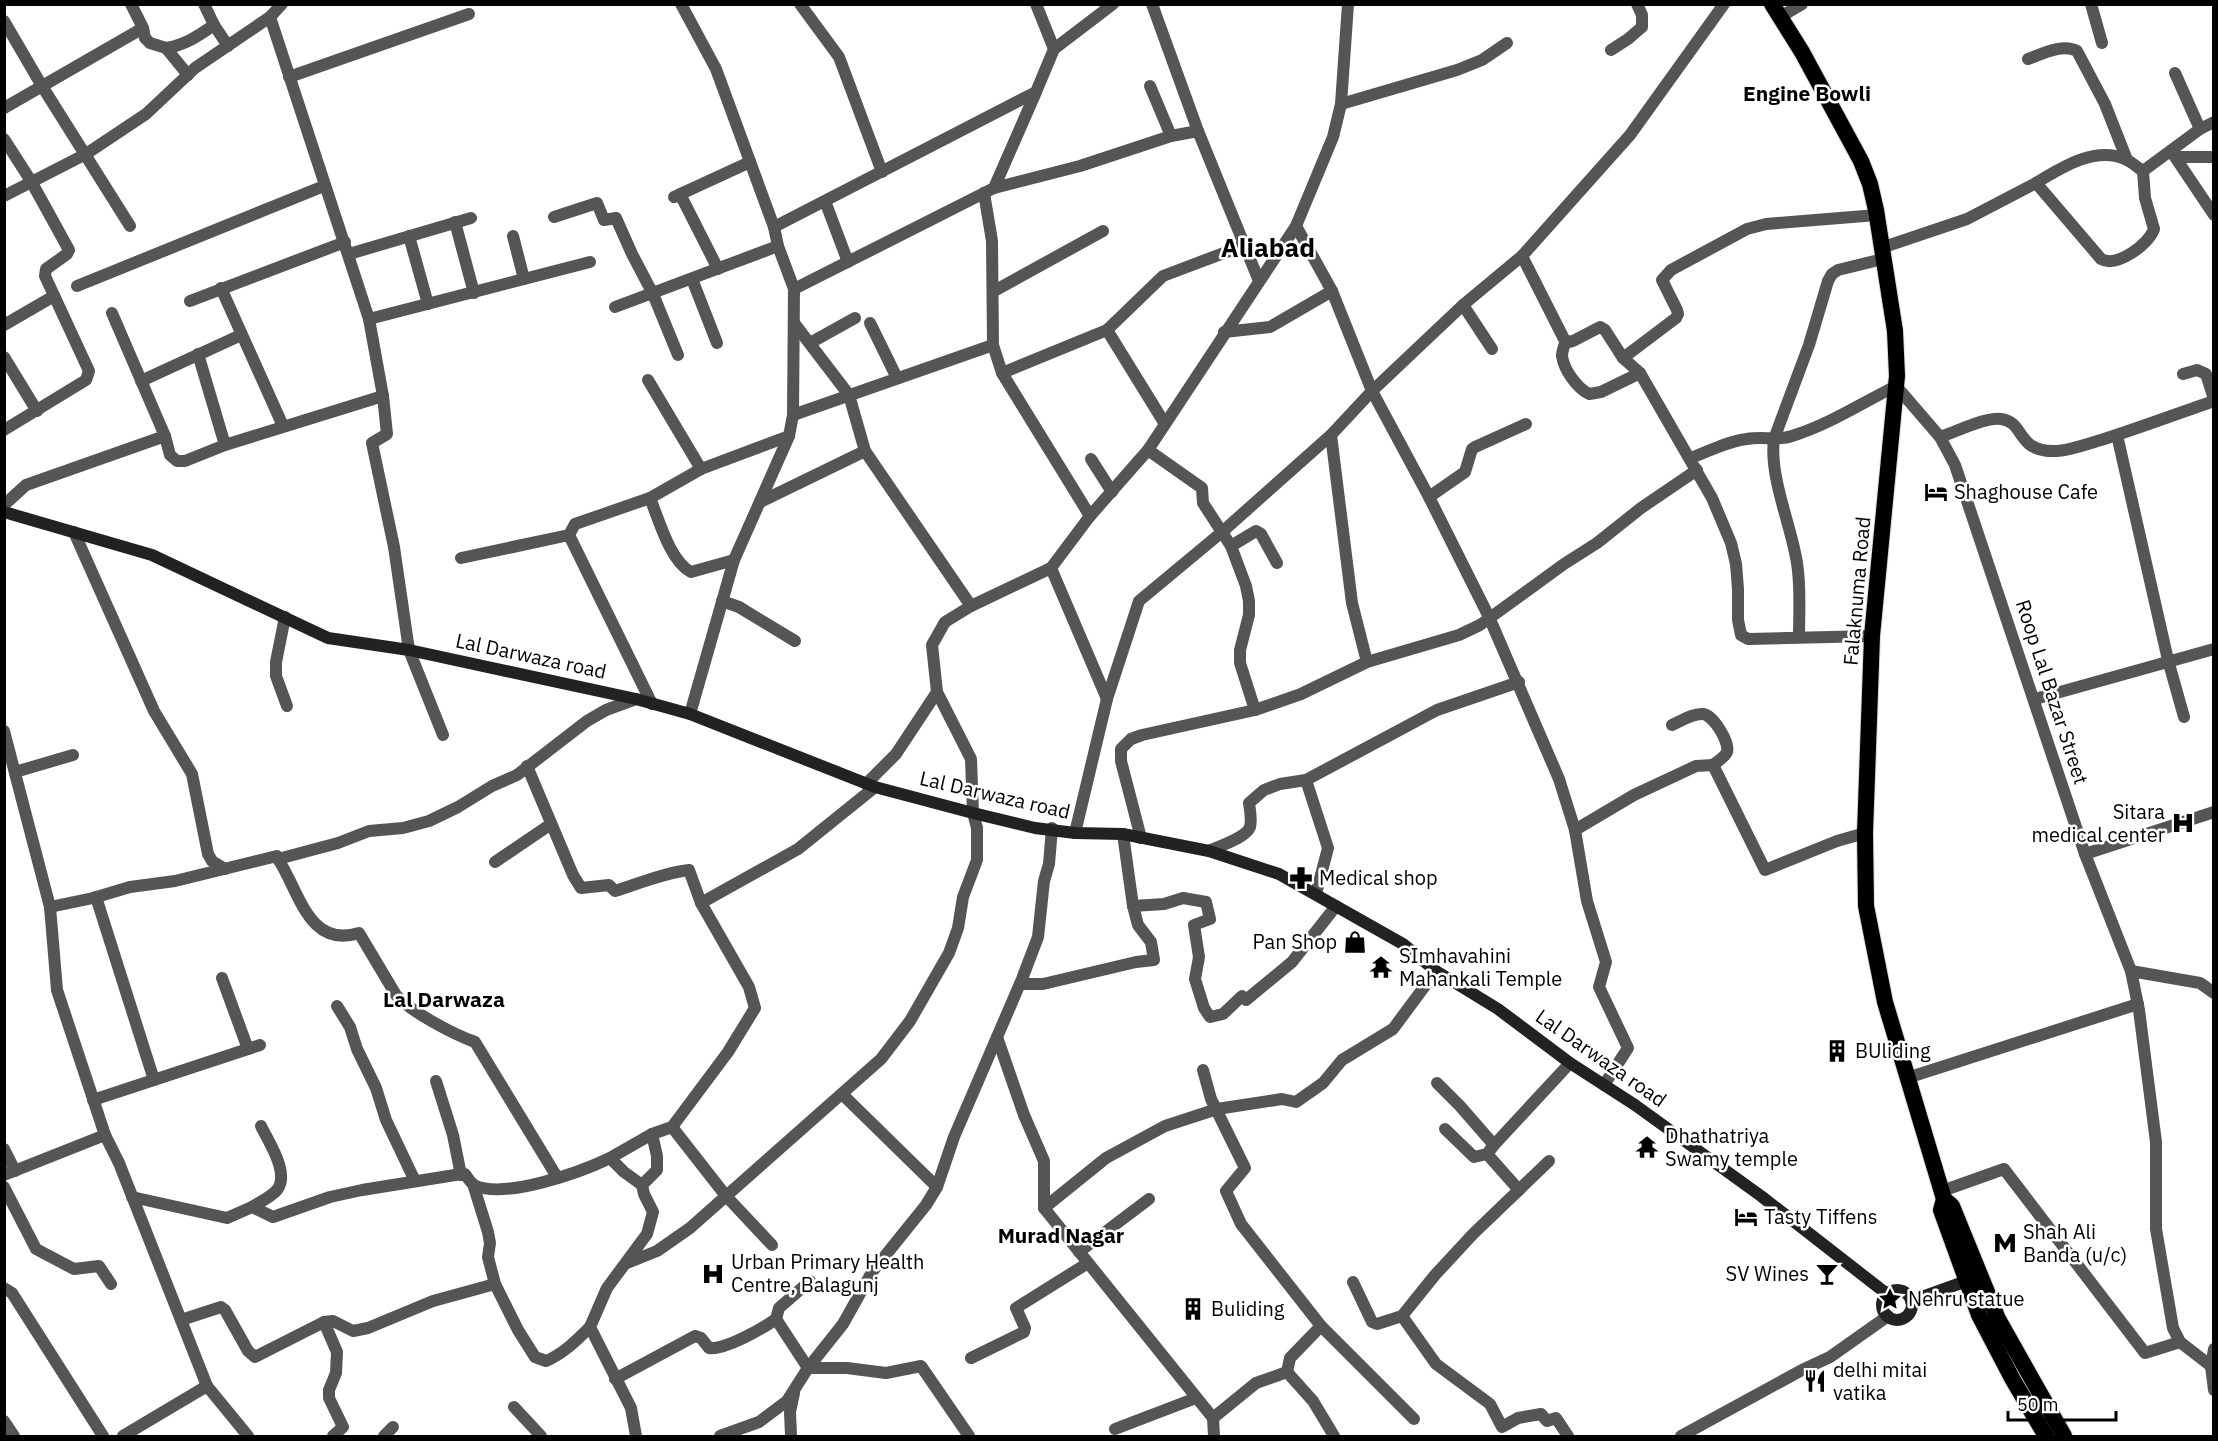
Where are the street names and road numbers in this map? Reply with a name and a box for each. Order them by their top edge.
street label: Falaknuma Road [1837,515,1876,666]
street label: Roop Lal Bazar Street [2010,596,2095,788]
street label: Lal Darwaza road [453,626,609,685]
street label: Lal Darwaza road [917,764,1073,825]
street label: Lal Darwaza road [1531,1002,1672,1113]

